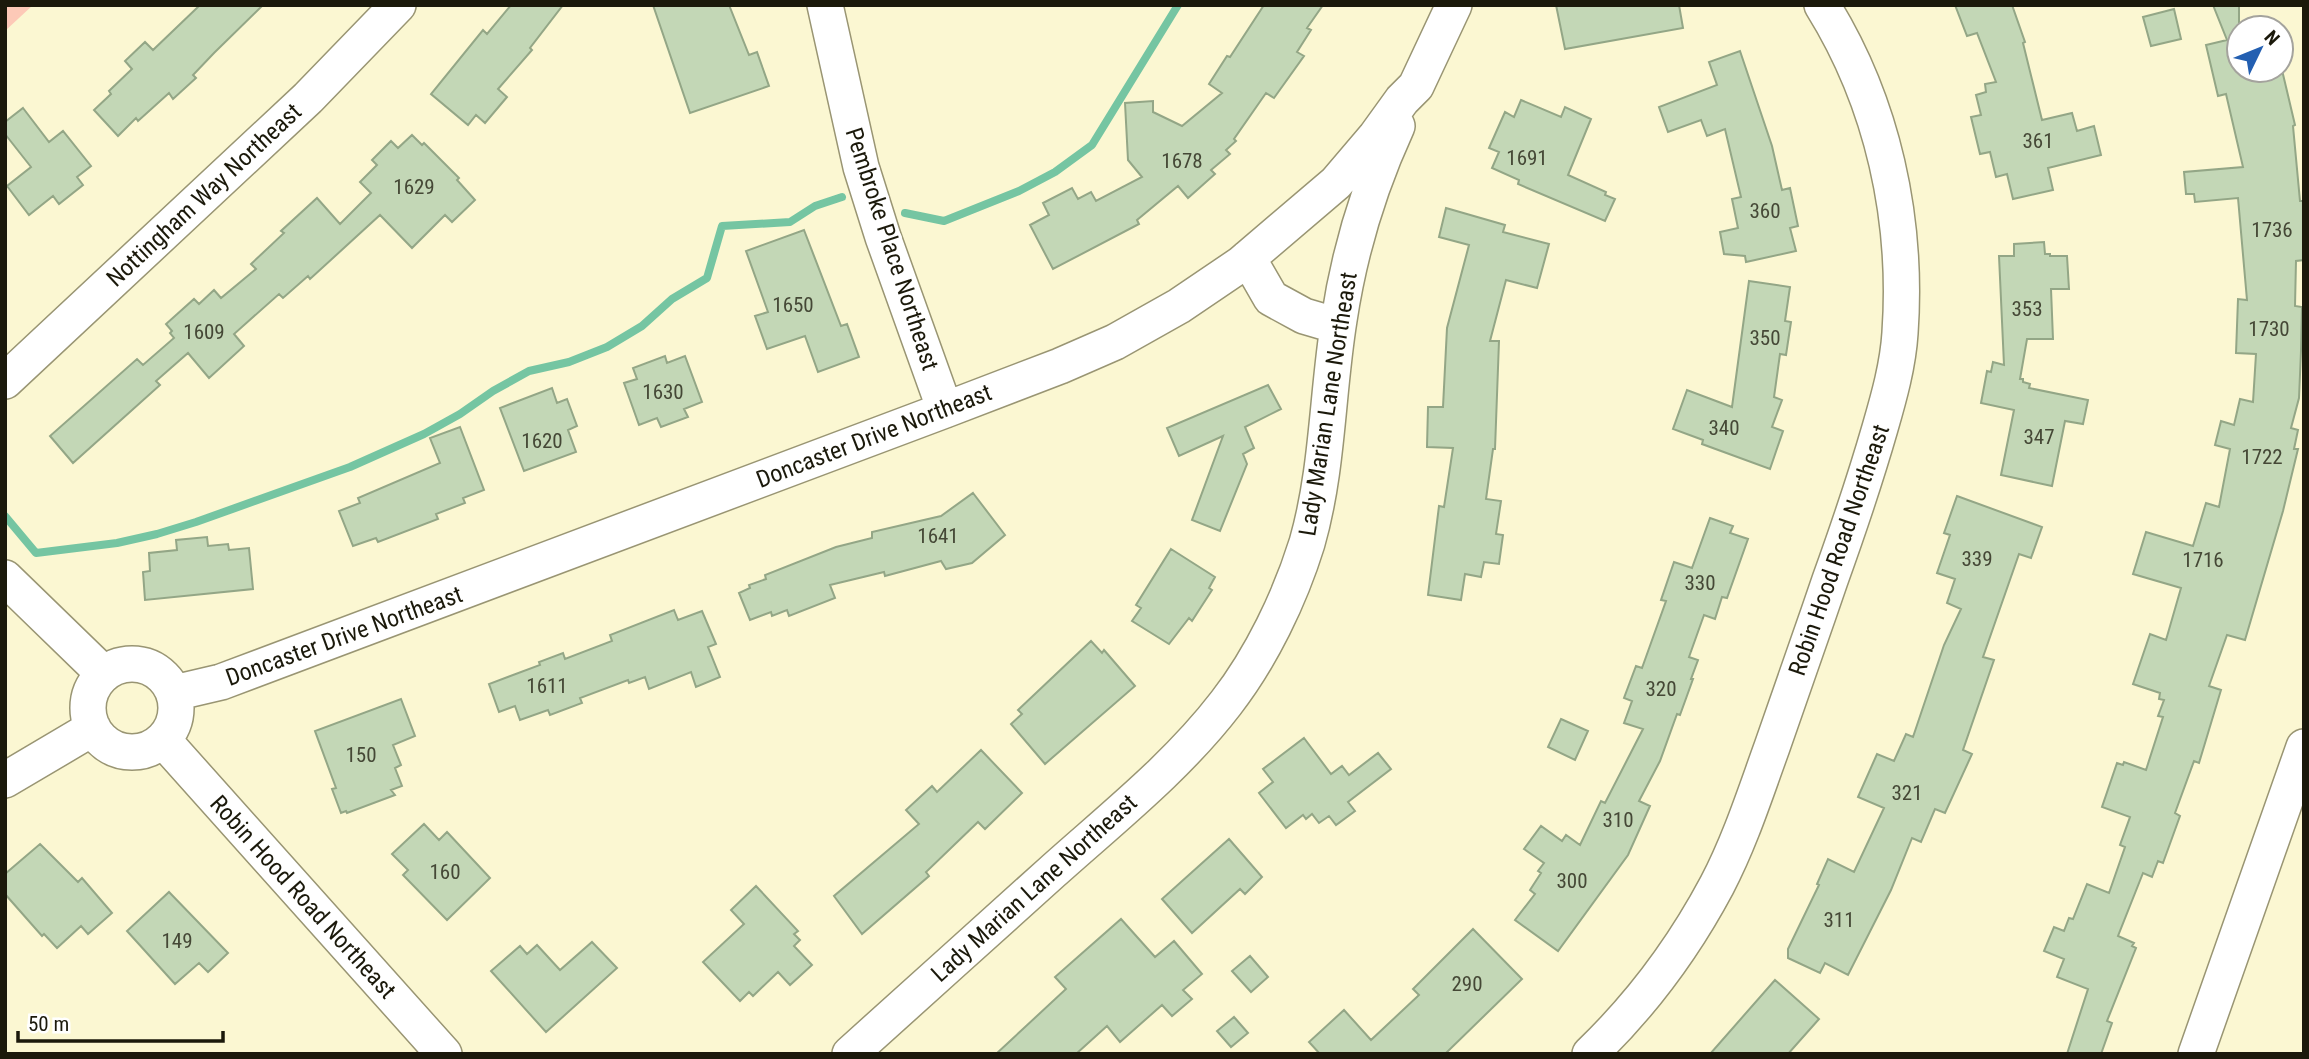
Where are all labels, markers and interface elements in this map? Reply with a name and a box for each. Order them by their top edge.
north arrow [2225,14,2295,84]
text: N [2260,26,2284,50]
street label: Nottingham Way Northeast [101,98,307,292]
street label: Pembroke Place Northeast [840,124,944,374]
house number: 361 [2022,129,2054,153]
house number: 1691 [1506,146,1548,170]
house number: 1678 [1161,149,1203,173]
house number: 1629 [393,175,435,199]
house number: 360 [1749,199,1781,223]
house number: 1736 [2251,218,2293,242]
street label: Lady Marian Lane Northeast [1293,270,1363,538]
house number: 1650 [772,293,814,317]
house number: 353 [2011,297,2043,321]
house number: 1730 [2248,317,2290,341]
house number: 1609 [183,320,225,344]
house number: 350 [1749,326,1781,350]
street label: Doncaster Drive Northeast [752,378,996,494]
house number: 1630 [642,380,684,404]
house number: 340 [1708,416,1740,440]
street label: Robin Hood Road Northeast [1783,421,1895,679]
house number: 347 [2023,425,2055,449]
house number: 1620 [521,429,563,453]
house number: 1722 [2241,445,2283,469]
house number: 1641 [917,524,959,548]
house number: 339 [1961,547,1993,571]
house number: 1716 [2182,548,2224,572]
house number: 330 [1684,571,1716,595]
street label: Doncaster Drive Northeast [222,580,466,692]
house number: 1611 [526,674,568,698]
house number: 320 [1645,677,1677,701]
house number: 150 [345,743,377,767]
house number: 321 [1891,781,1923,805]
street label: Lady Marian Lane Northeast [925,788,1143,988]
street label: Robin Hood Road Northeast [204,790,402,1004]
house number: 310 [1602,808,1634,832]
house number: 160 [429,860,461,884]
house number: 300 [1556,869,1588,893]
house number: 311 [1823,908,1855,932]
house number: 149 [161,929,193,953]
house number: 290 [1451,972,1483,996]
scale bar [18,1000,222,1044]
text: 50 m [28,1012,69,1036]

